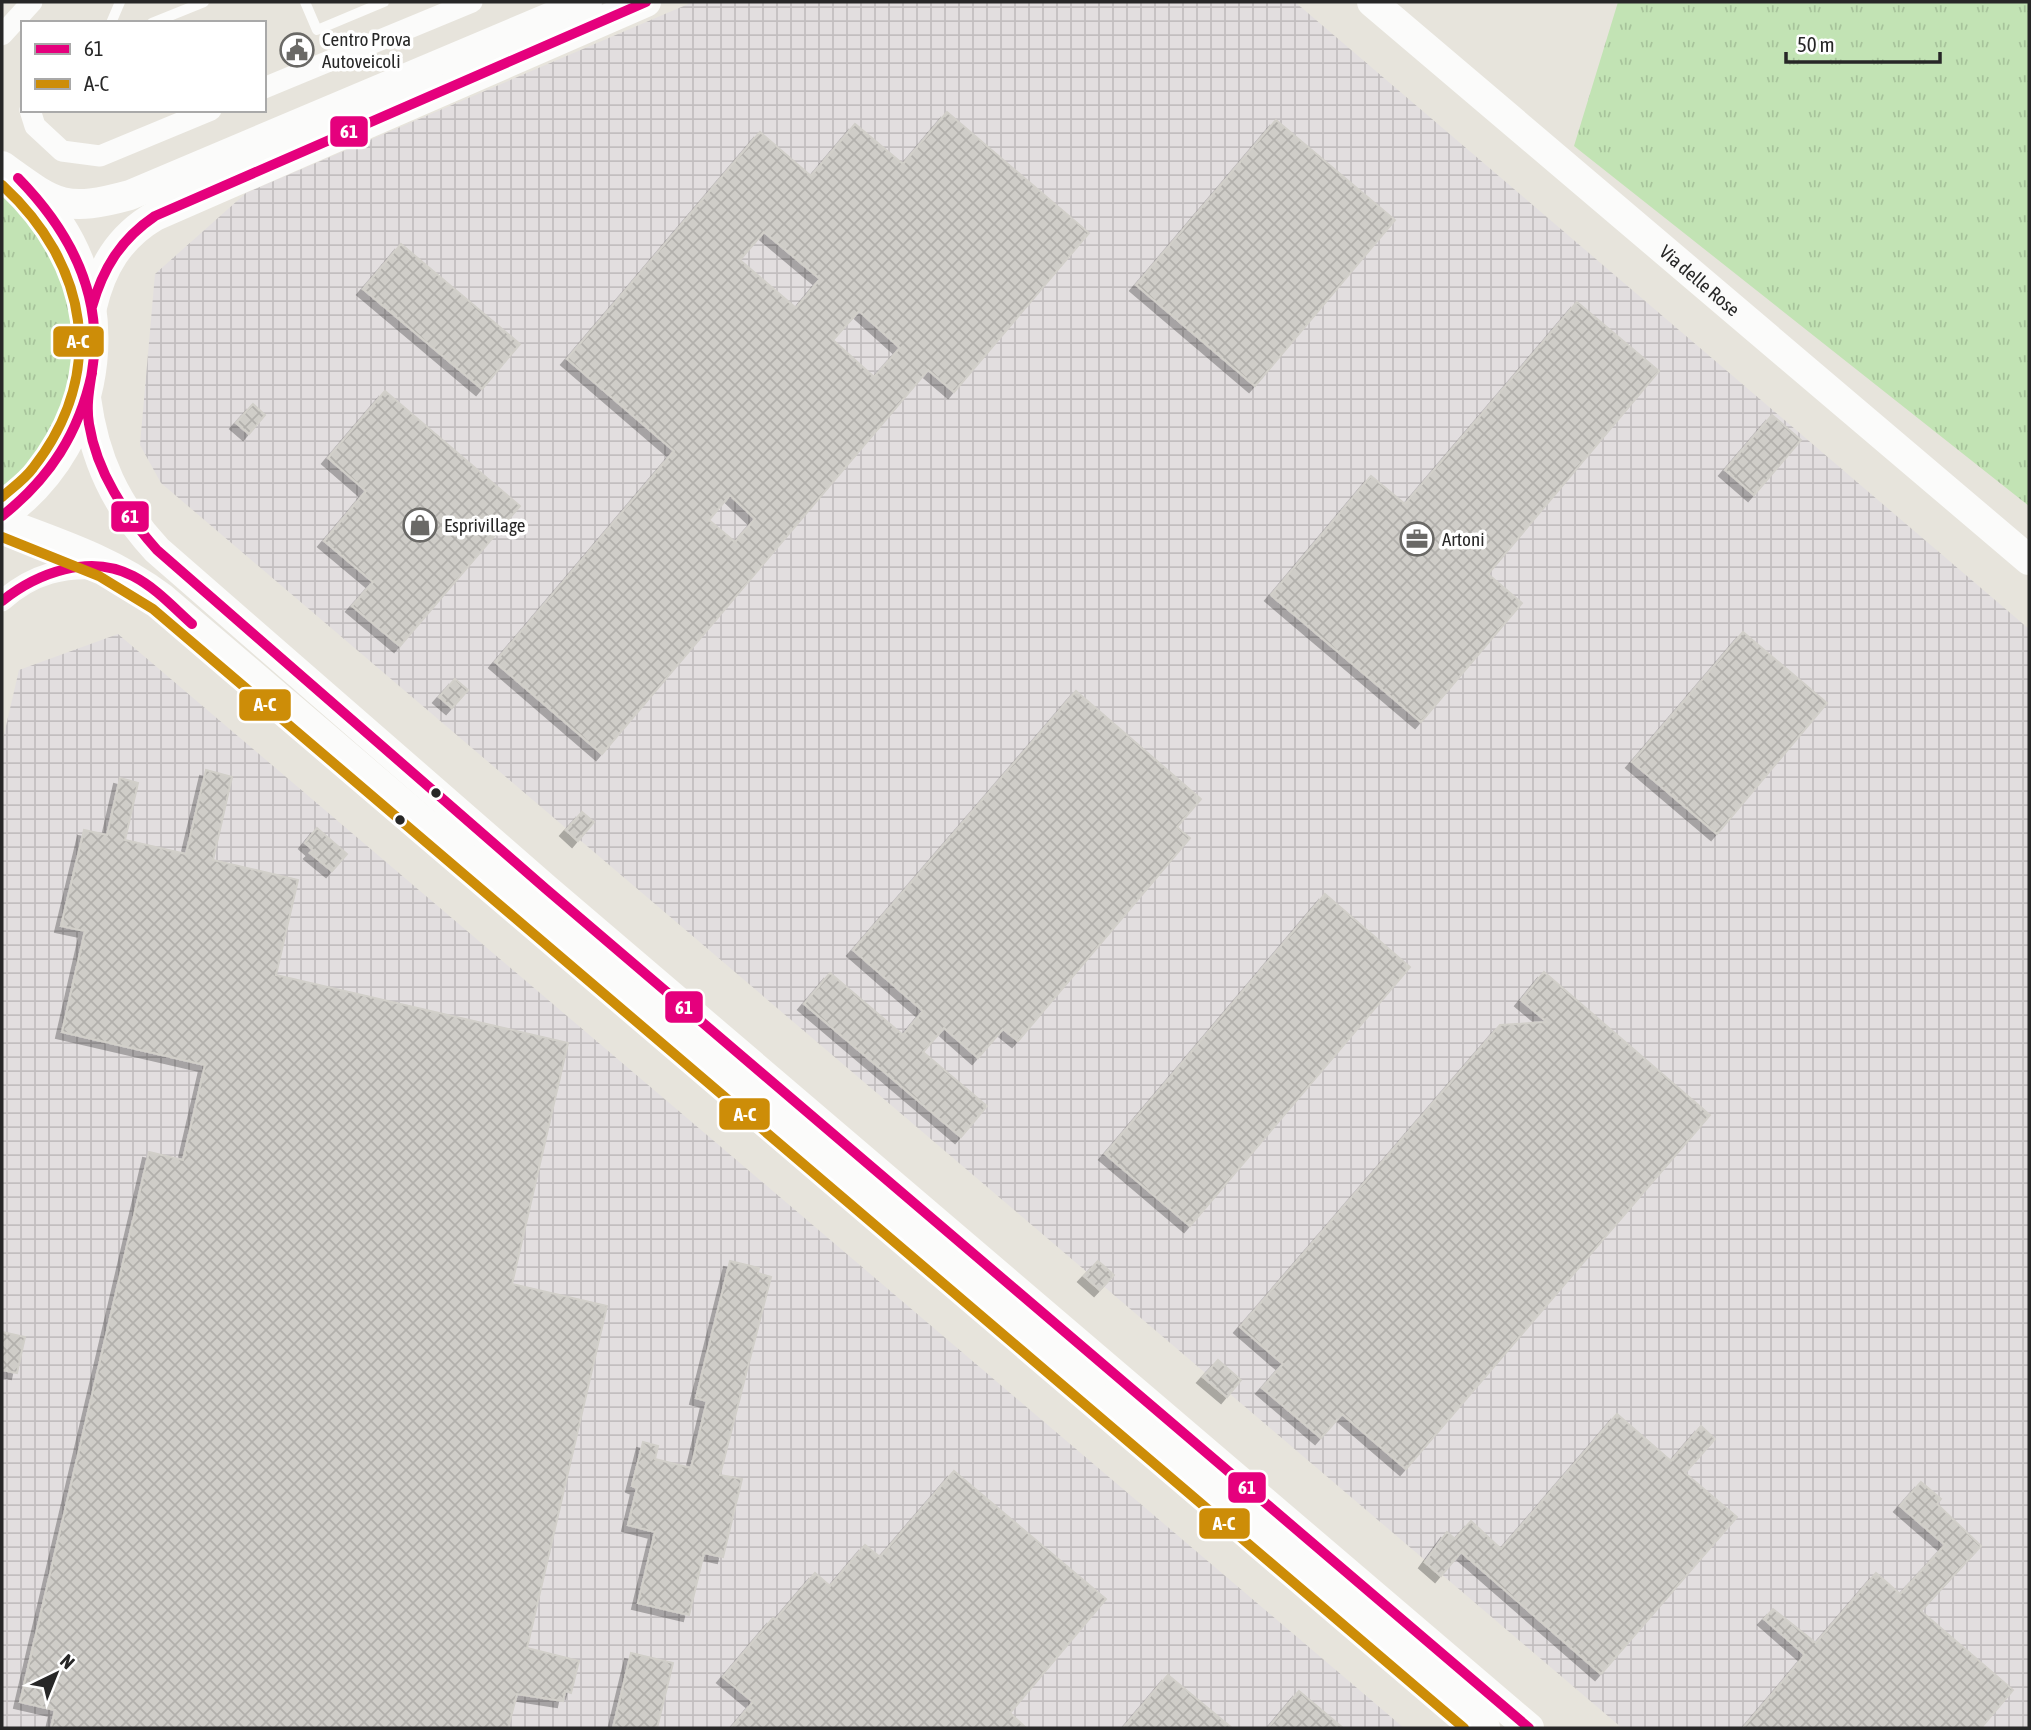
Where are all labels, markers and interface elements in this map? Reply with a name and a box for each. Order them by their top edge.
legend [21,21,266,112]
scale bar [1786,21,1940,65]
place label: Centro Prova Autoveicoli [322,28,411,72]
public building icon: Centro Prova Autoveicoli [278,31,316,69]
text: 50 m [1797,32,1835,56]
text: 61 [84,36,104,60]
text: A-C [84,71,110,95]
line badge: 61 [329,115,369,148]
text: 61 [340,120,358,142]
street label: Via delle Rose [1655,240,1744,320]
line badge: A-C [52,325,105,358]
text: A-C [66,330,90,352]
line badge: 61 [110,500,150,533]
text: 61 [121,505,139,527]
shop icon: Esprivillage [401,506,439,544]
place label: Esprivillage [444,514,525,536]
office icon: Artoni [1398,520,1436,558]
place label: Artoni [1442,528,1485,550]
line badge: A-C [238,688,292,722]
text: A-C [253,693,277,715]
unlabelled marker [429,786,443,800]
unlabelled marker [393,813,407,827]
line badge: 61 [664,990,704,1024]
text: 61 [675,996,693,1018]
line badge: A-C [718,1097,771,1131]
text: A-C [733,1103,757,1125]
line badge: 61 [1227,1471,1267,1504]
text: 61 [1238,1476,1256,1498]
line badge: A-C [1198,1507,1251,1540]
text: A-C [1212,1512,1236,1534]
north arrow [21,1639,91,1709]
text: N [56,1650,79,1673]

